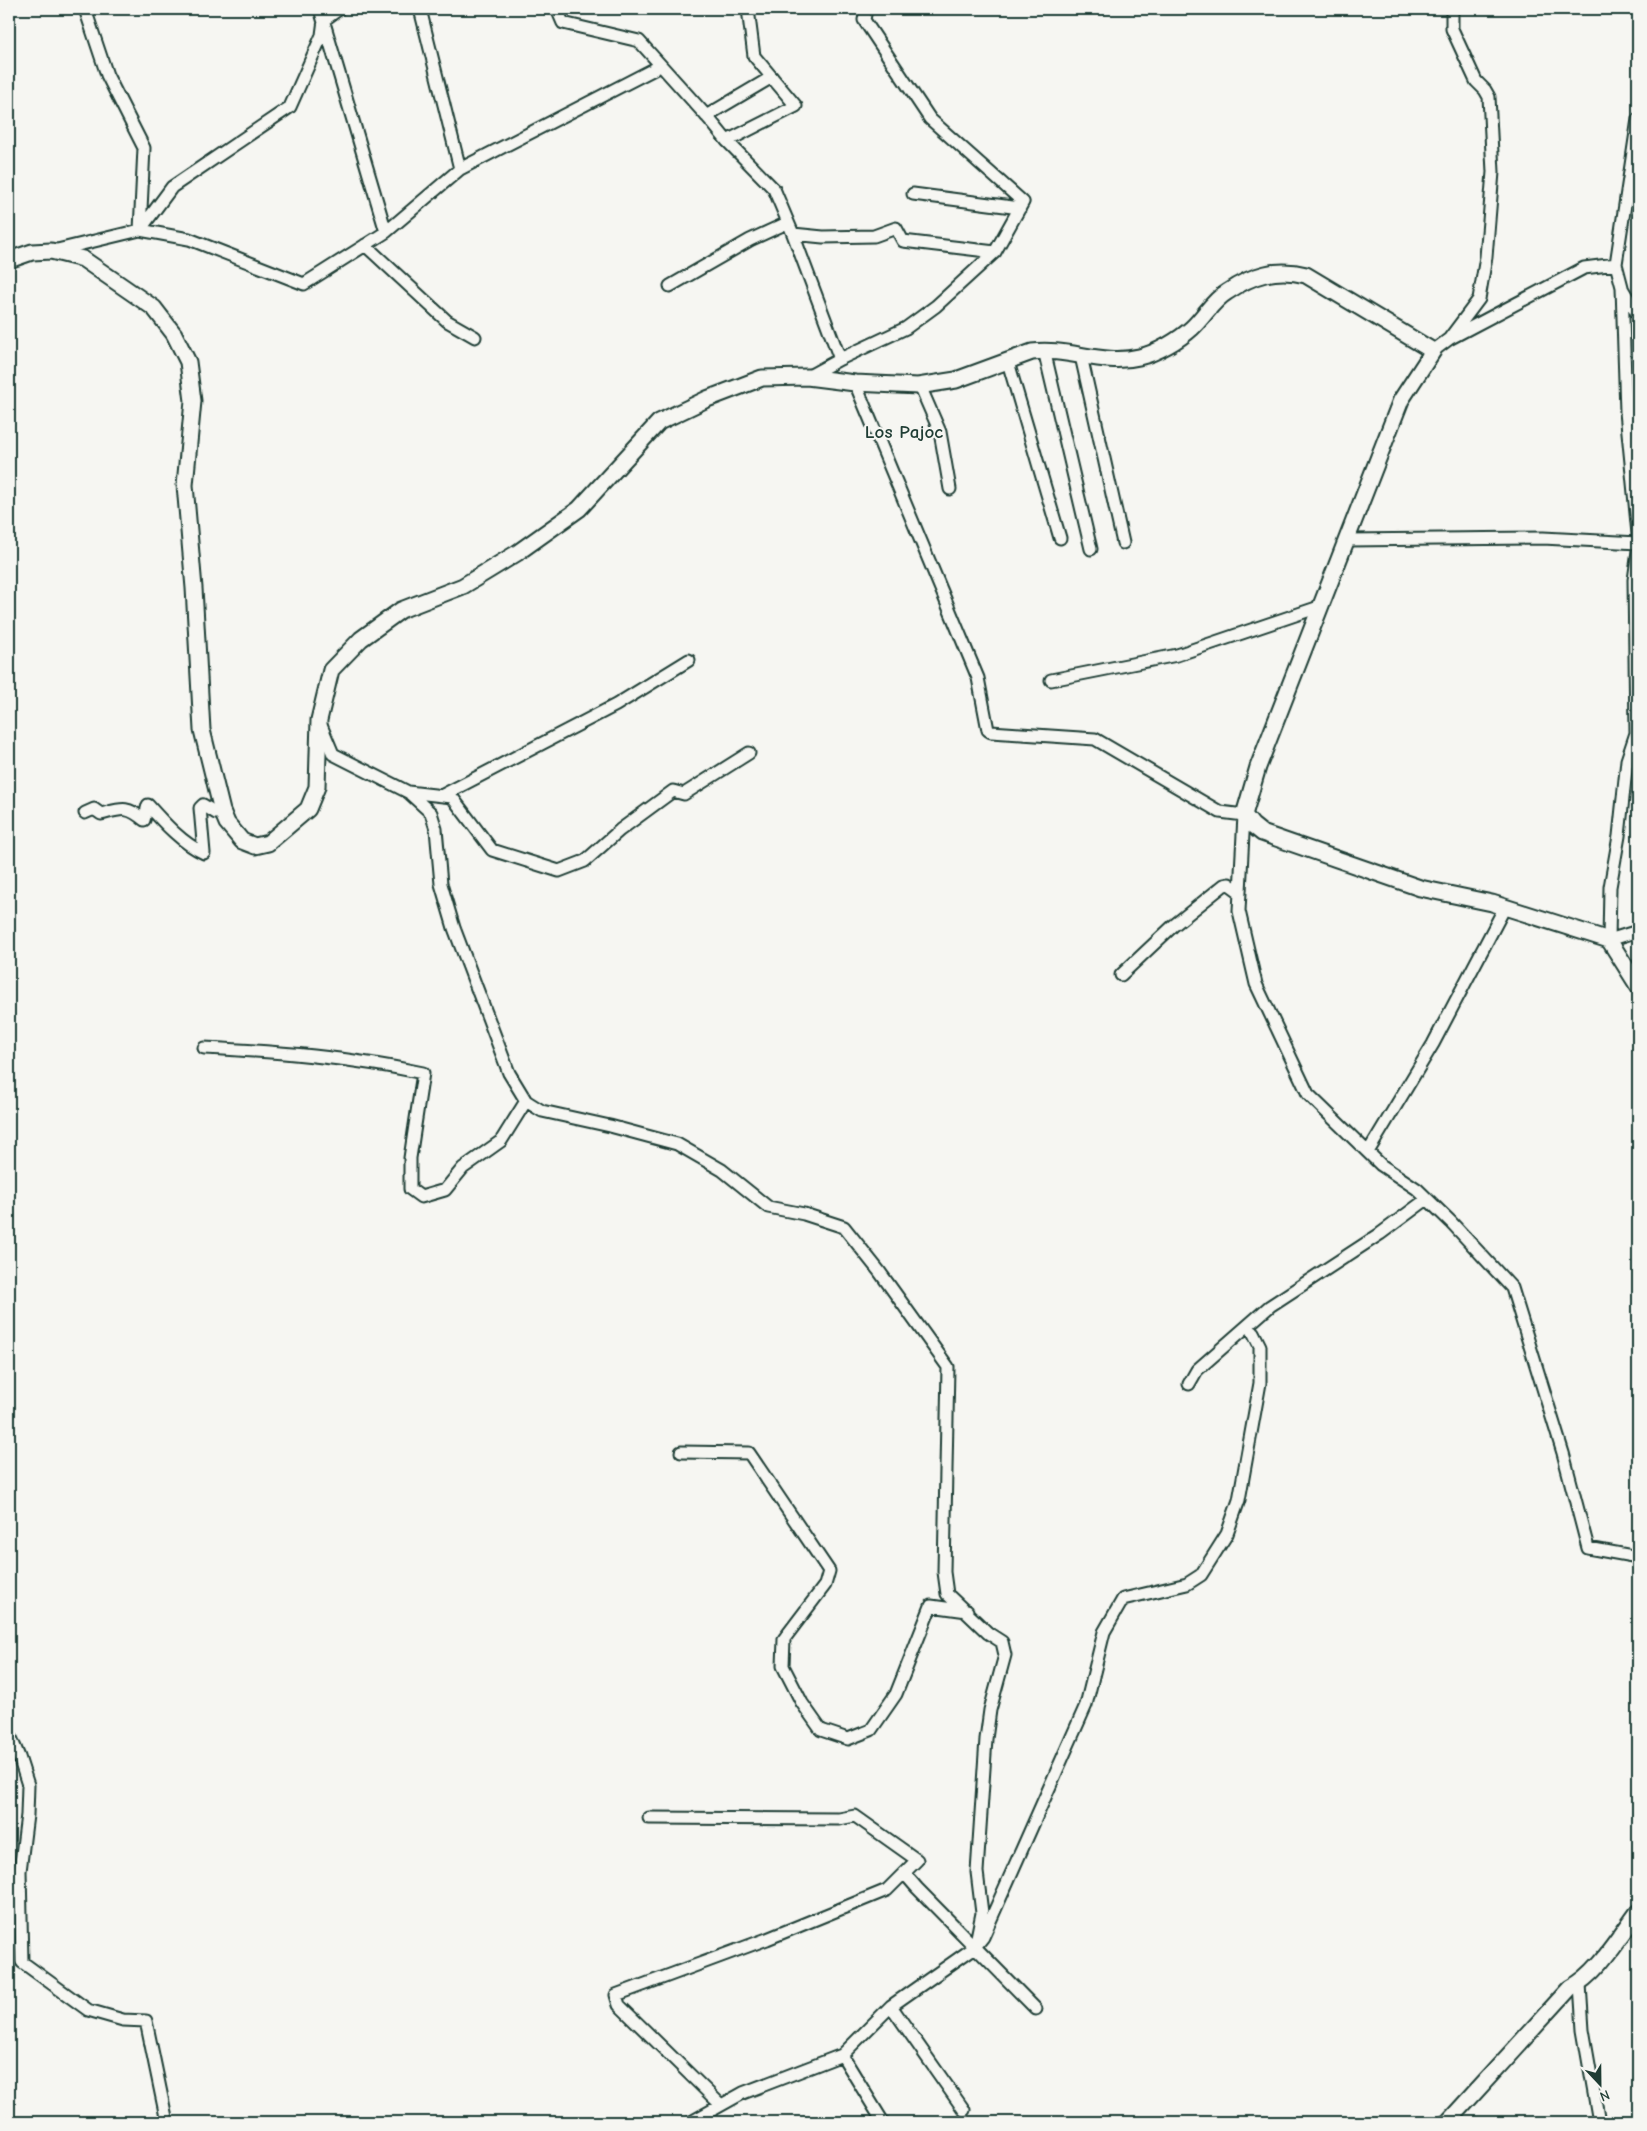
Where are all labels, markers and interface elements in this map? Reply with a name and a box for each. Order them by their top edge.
district label: Los Pajoc [865,421,943,443]
north arrow [1574,2058,1624,2108]
text: N [1597,2086,1612,2105]

